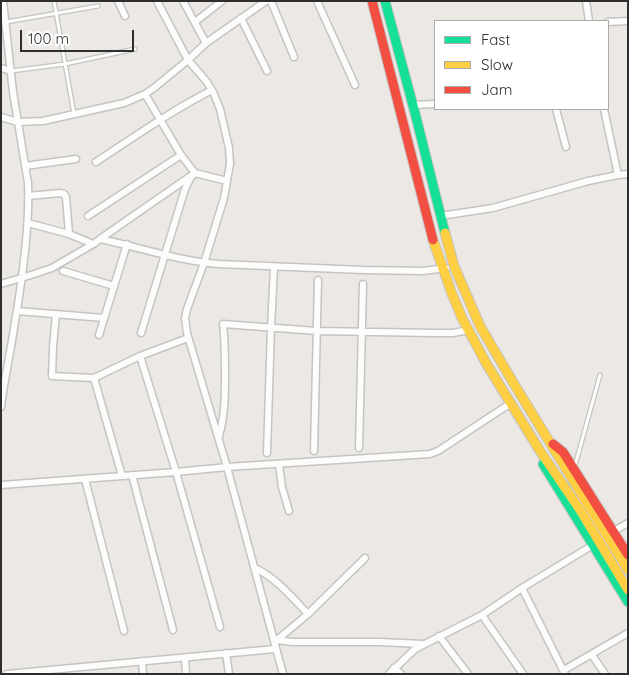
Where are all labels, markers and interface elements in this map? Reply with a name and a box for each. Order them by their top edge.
scale bar [22,20,136,52]
legend [434,20,609,110]
text: 100 m [28,29,69,48]
text: Fast [481,30,510,49]
text: Slow [481,55,513,74]
text: Jam [481,80,512,99]

